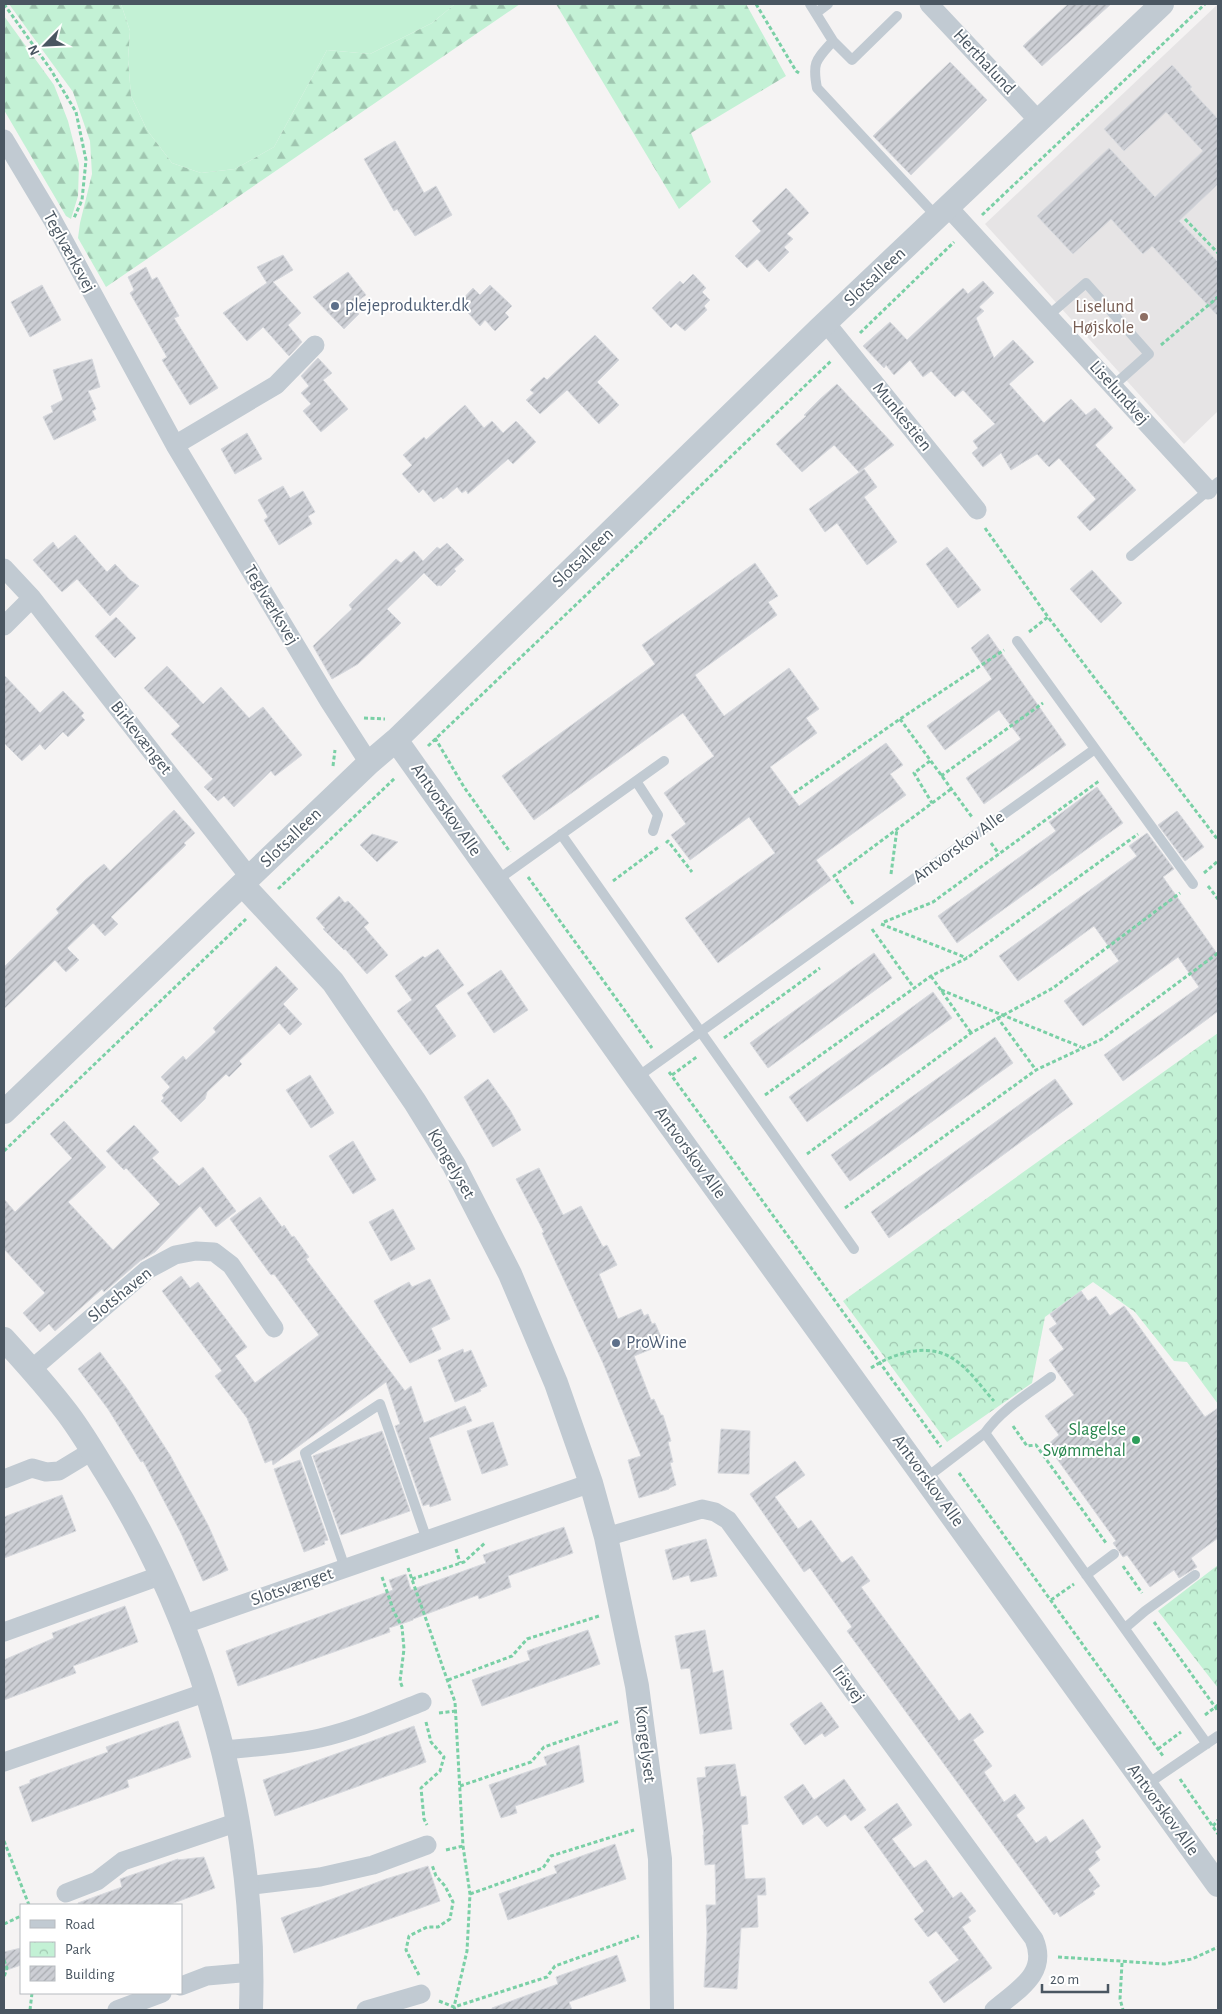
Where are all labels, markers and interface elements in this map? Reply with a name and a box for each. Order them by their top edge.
north arrow [20,20,70,70]
street label: Herthalund [950,26,1018,98]
text: N [26,43,42,57]
street label: Teglværksvej [39,208,99,296]
street label: Slotsalleen [841,244,909,310]
place label: plejeprodukter.dk [345,297,470,315]
place label: Liselund Højskole [1072,298,1134,337]
marker: plejeprodukter.dk [329,300,341,312]
marker: Liselund Højskole [1138,311,1150,323]
street label: Liselundvej [1086,358,1152,428]
street label: Munkestien [869,379,935,455]
street label: Slotsalleen [549,525,617,591]
street label: Teglværksvej [240,562,302,648]
street label: Birkevænget [107,698,175,778]
street label: Antvorskov Alle [408,760,484,860]
street label: Slotsalleen [257,805,325,871]
street label: Antvorskov Alle [910,808,1008,886]
street label: Antvorskov Alle [651,1104,729,1202]
street label: Kongelyset [424,1126,478,1202]
street label: Slotshaven [85,1264,155,1326]
place label: ProWine [626,1334,687,1352]
marker: ProWine [610,1337,622,1349]
place label: Slagelse Svømmehal [1043,1421,1126,1460]
street label: Antvorskov Alle [889,1432,967,1530]
marker: Slagelse Svømmehal [1130,1434,1142,1446]
street label: Slotsvænget [249,1564,336,1609]
street label: Irisvej [828,1662,868,1706]
street label: Kongelyset [631,1705,659,1784]
street label: Antvorskov Alle [1124,1761,1202,1859]
legend [20,1904,182,1994]
text: Road [65,1917,95,1932]
text: Park [65,1942,91,1957]
scale bar [1042,1962,1108,1994]
text: Building [65,1967,115,1982]
text: 20 m [1050,1972,1079,1987]

